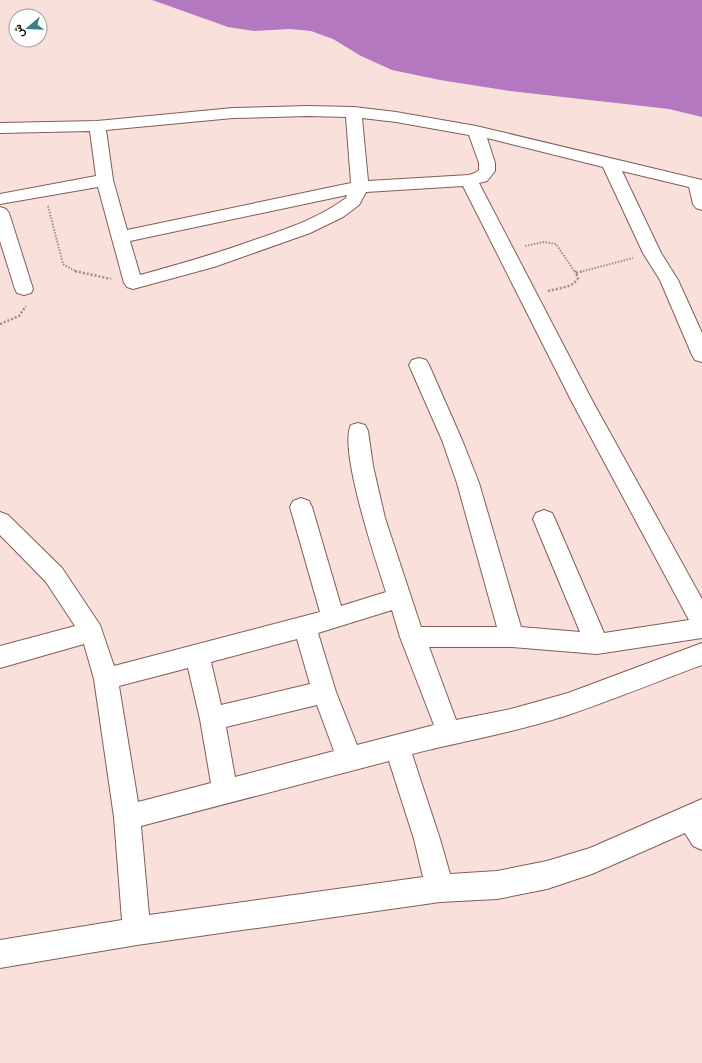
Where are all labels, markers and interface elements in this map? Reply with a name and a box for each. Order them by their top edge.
north arrow [8,8,48,48]
text: ش [10,23,27,40]

